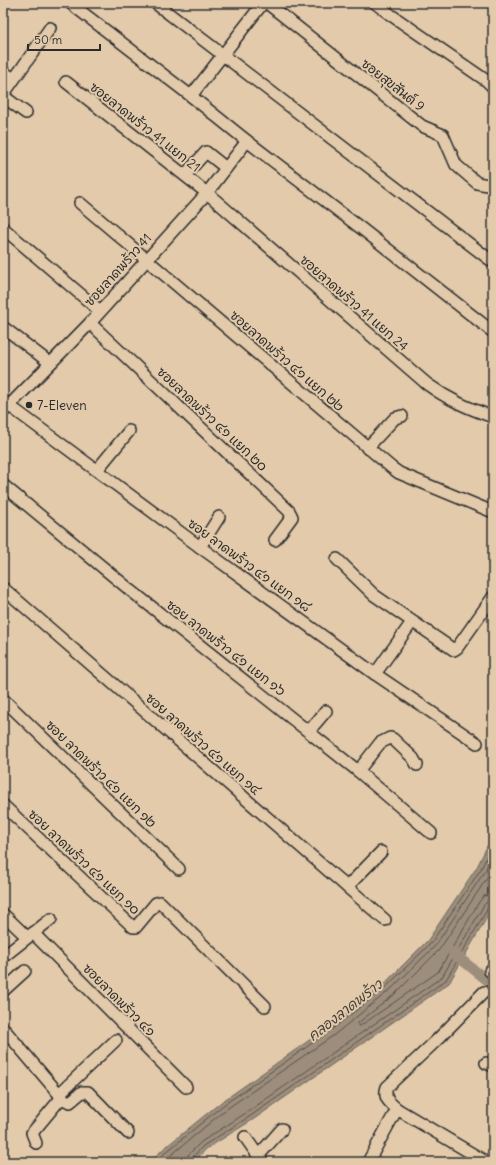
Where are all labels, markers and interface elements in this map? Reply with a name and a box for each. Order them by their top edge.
scale bar [28,26,100,52]
text: 50 m [34,32,63,47]
street label: ซอยสุขสันต์ 9 [357,54,429,116]
street label: ซอยลาดพร้าว 41 แยก 21 [86,79,204,175]
street label: ซอยลาดพร้าว 41 [81,230,155,310]
street label: ซอยลาดพร้าว 41 แยก 24 [296,251,412,355]
street label: ซอยลาดพร้าว ๔๑ แยก ๒๒ [226,307,348,415]
street label: ซอยลาดพร้าว ๔๑ แยก ๒๐ [153,363,271,475]
place label: 7-Eleven [37,397,87,414]
marker: 7-Eleven [24,400,34,410]
street label: ซอย ลาดพร้าว ๔๑ แยก ๑๘ [184,515,315,616]
street label: ซอย ลาดพร้าว ๔๑ แยก ๑๖ [163,596,289,700]
street label: ซอย ลาดพร้าว ๔๑ แยก ๑๔ [142,689,265,799]
street label: ซอย ลาดพร้าว ๔๑ แยก ๑๒ [42,717,160,831]
street label: ซอย ลาดพร้าว ๔๑ แยก ๑๐ [25,806,143,918]
street label: ซอยลาดพร้าว ๔๑ [79,960,159,1040]
water label: คลองลาดพร้าว [304,975,387,1045]

